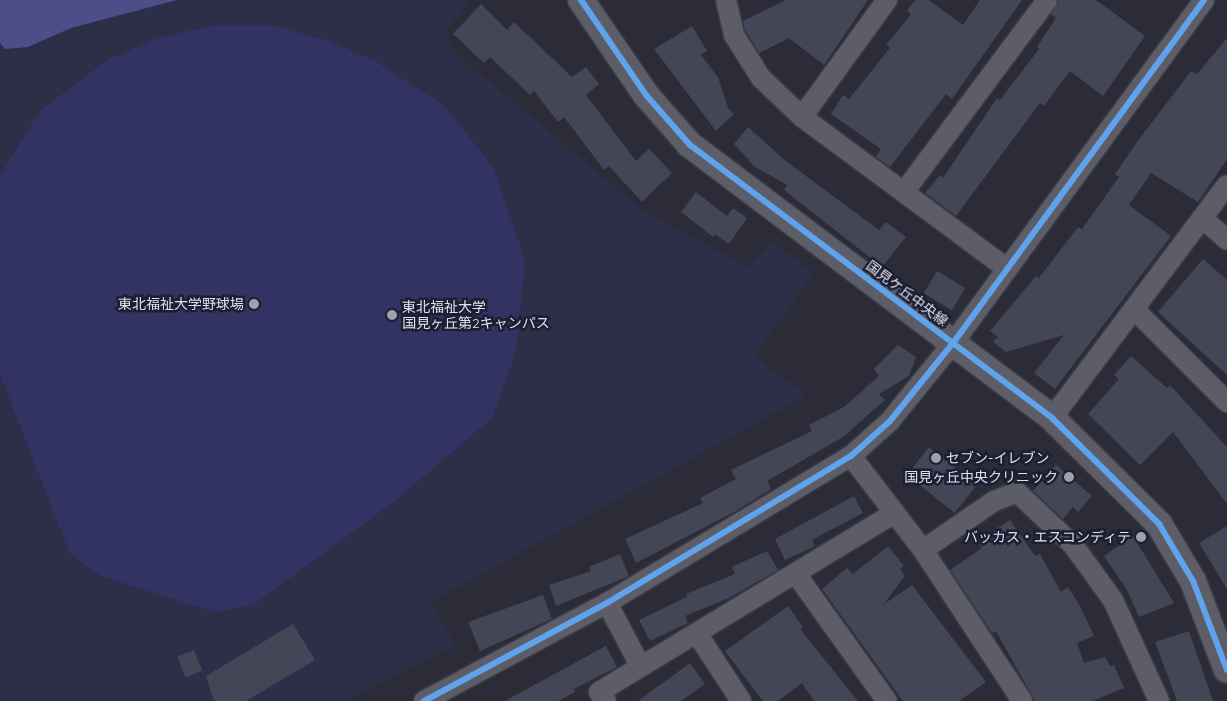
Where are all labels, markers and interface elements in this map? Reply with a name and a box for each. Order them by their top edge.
street label: 国見ケ丘中央線 [863,257,951,329]
place label: 東北福祉大学野球場 [118,296,244,312]
marker: 東北福祉大学野球場 [248,298,260,310]
place label: 東北福祉大学 国見ヶ丘第2キャンパス [402,299,550,332]
marker: 東北福祉大学 国見ヶ丘第2キャンパス [386,309,398,321]
place label: セブン-イレブン [946,450,1049,466]
marker: セブン-イレブン [930,452,942,464]
place label: 国見ヶ丘中央クリニック [904,469,1058,485]
marker: 国見ヶ丘中央クリニック [1062,470,1076,484]
place label: バッカス・エスコンディテ [963,529,1131,545]
marker: バッカス・エスコンディテ [1135,531,1147,543]

